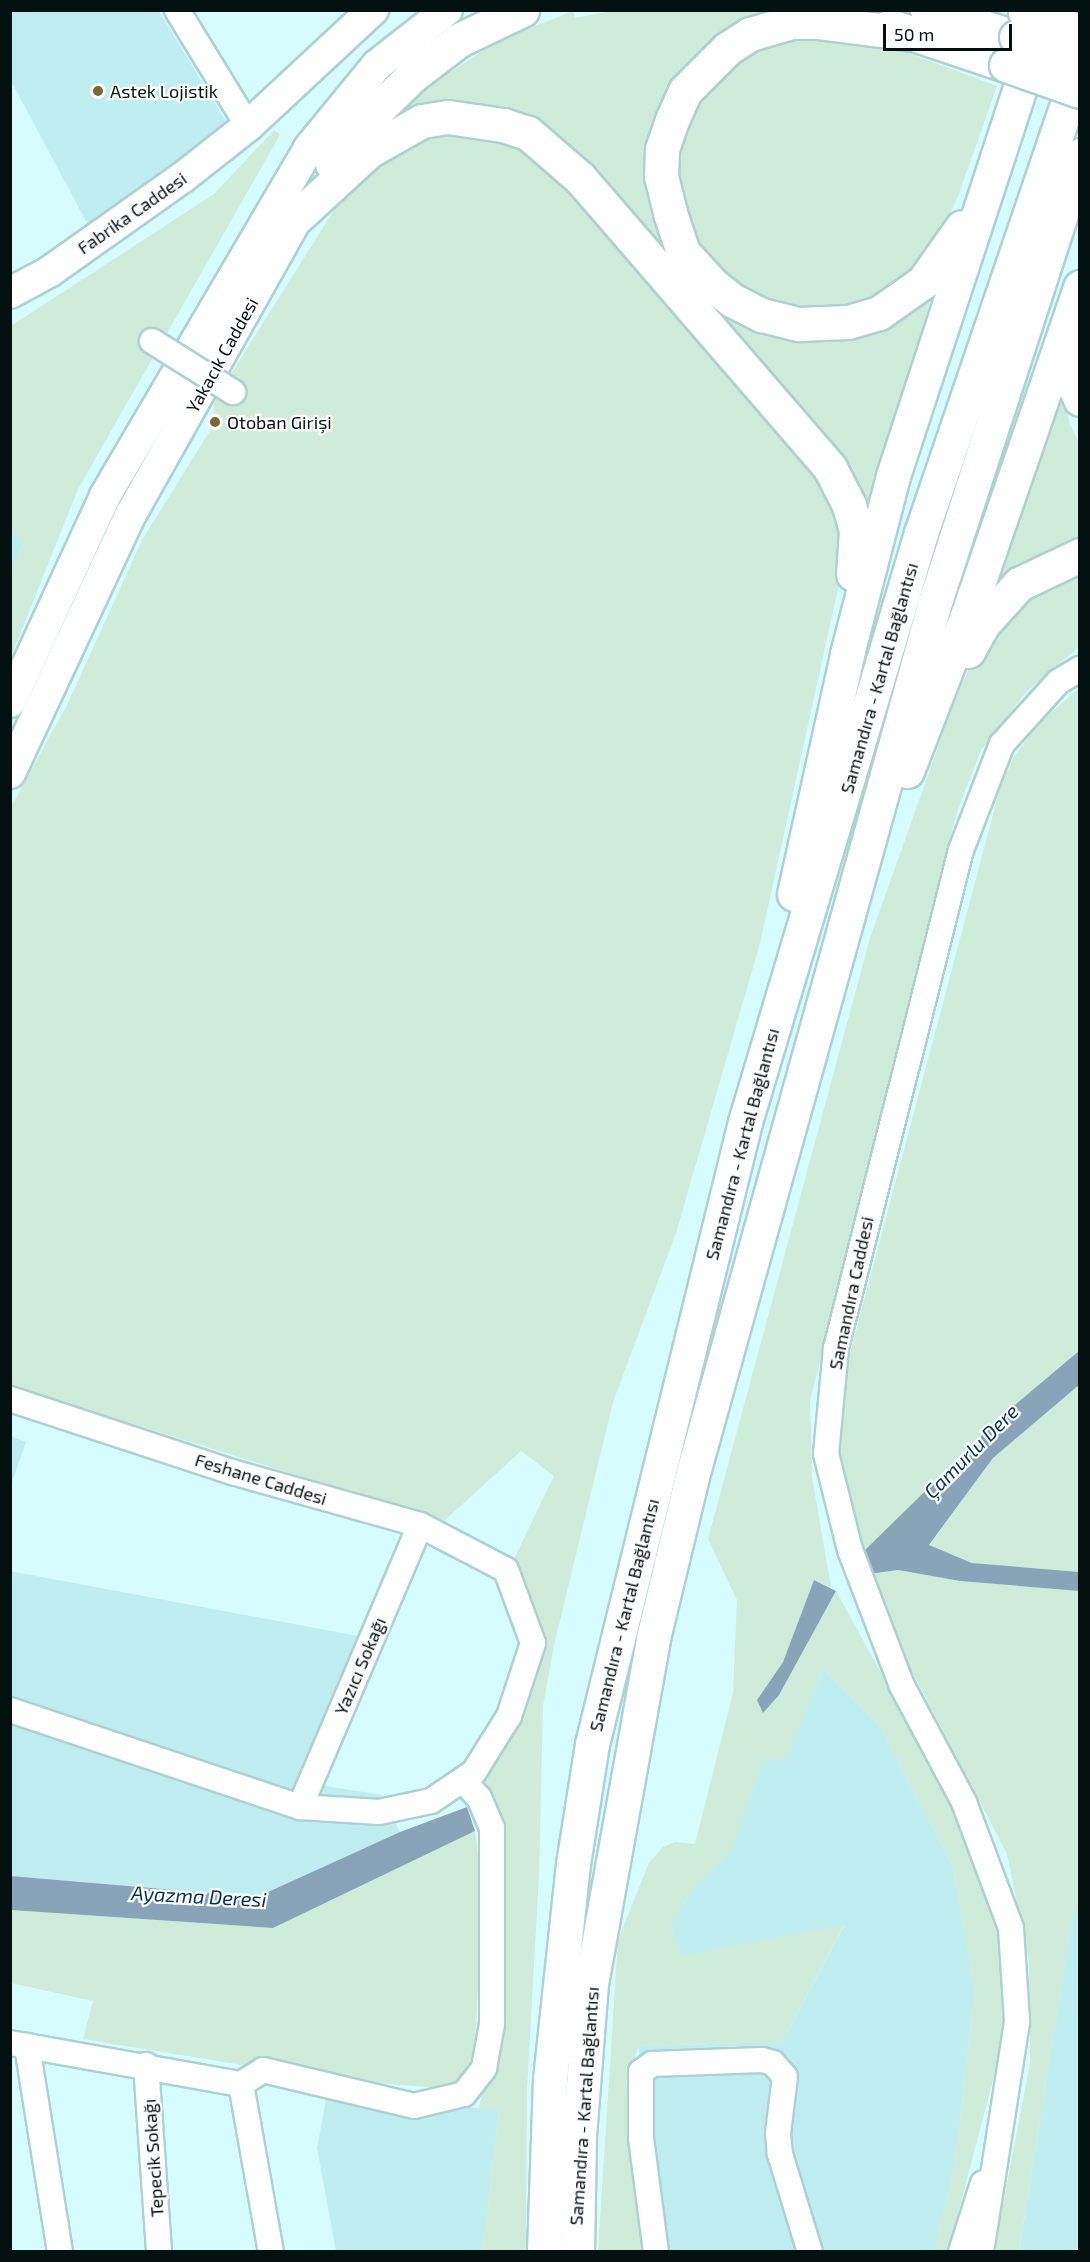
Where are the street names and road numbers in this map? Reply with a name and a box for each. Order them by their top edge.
street label: Fabrika Caddesi [73,167,191,259]
street label: Yakacık Caddesi [181,293,263,417]
street label: Samandıra - Kartal Bağlantısı [836,560,922,796]
street label: Samandıra - Kartal Bağlantısı [701,1025,783,1263]
street label: Samandıra Caddesi [824,1214,878,1372]
street label: Feshane Caddesi [192,1449,330,1509]
street label: Samandıra - Kartal Bağlantısı [585,1496,663,1734]
street label: Yazıcı Sokağı [330,1614,390,1718]
street label: Samandıra - Kartal Bağlantısı [565,1986,603,2226]
street label: Tepecik Sokağı [138,2098,168,2218]

